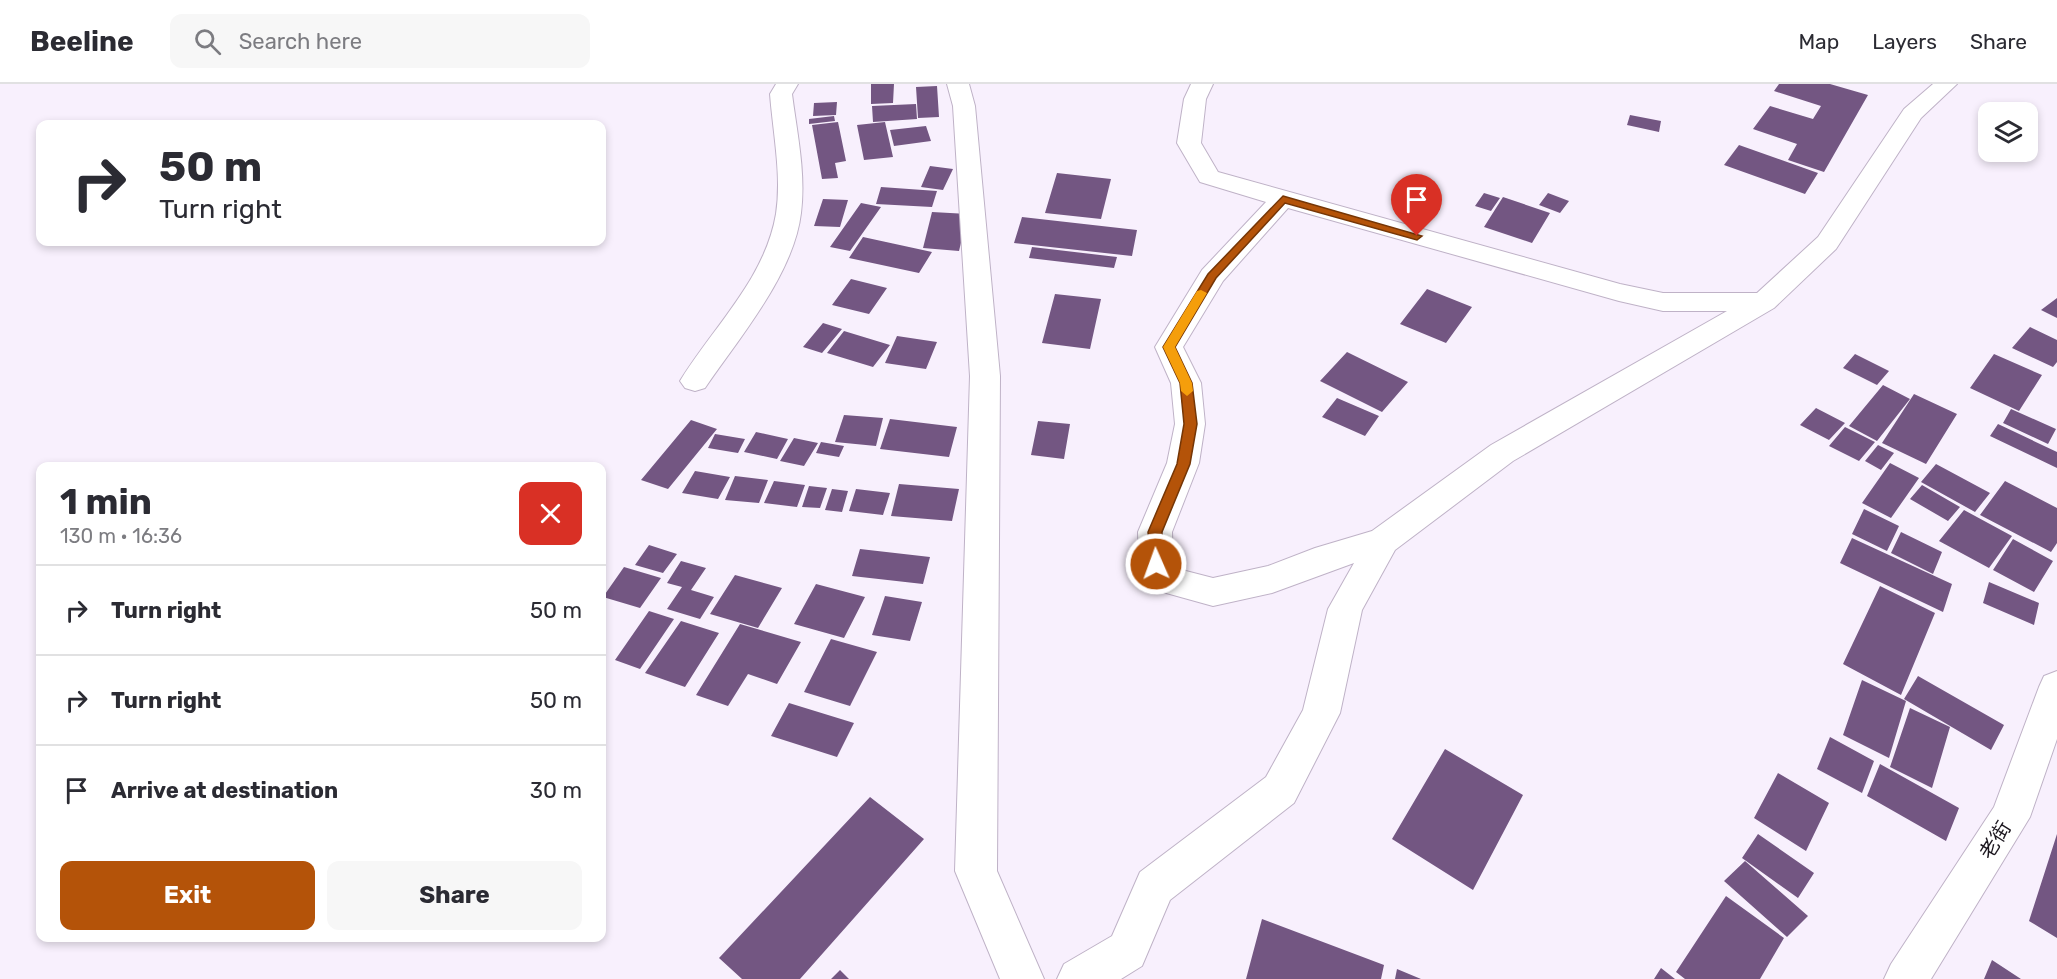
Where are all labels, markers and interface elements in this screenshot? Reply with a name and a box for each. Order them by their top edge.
search box [170,14,590,68]
text: Beeline [30,25,134,58]
icon: search [191,25,224,58]
text: Search here [239,28,362,55]
text: Map [1798,29,1839,54]
text: Layers [1872,29,1937,54]
text: Share [1970,29,2027,54]
map controls [1978,102,2038,162]
button: layers [1978,102,2038,162]
text: 50 m [159,142,262,192]
icon: right [60,144,138,222]
pin [1391,174,1442,236]
icon: arrive [1400,183,1433,216]
text: Turn right [159,193,282,225]
text: 1 min [60,480,152,523]
button: close [519,482,582,545]
text: 130 m · 16:36 [60,524,182,548]
position arrow [1124,532,1188,596]
icon: right [60,594,93,627]
text: Turn right [111,597,221,624]
text: 50 m [530,597,582,624]
icon: right [60,684,93,717]
text: Turn right [111,687,221,714]
text: 50 m [530,687,582,714]
icon: arrive [60,774,93,807]
text: Arrive at destination [111,777,338,804]
text: 30 m [530,777,582,804]
street label: 老街 [1974,817,2016,863]
button: Exit [60,861,315,930]
button: Share [327,861,582,930]

